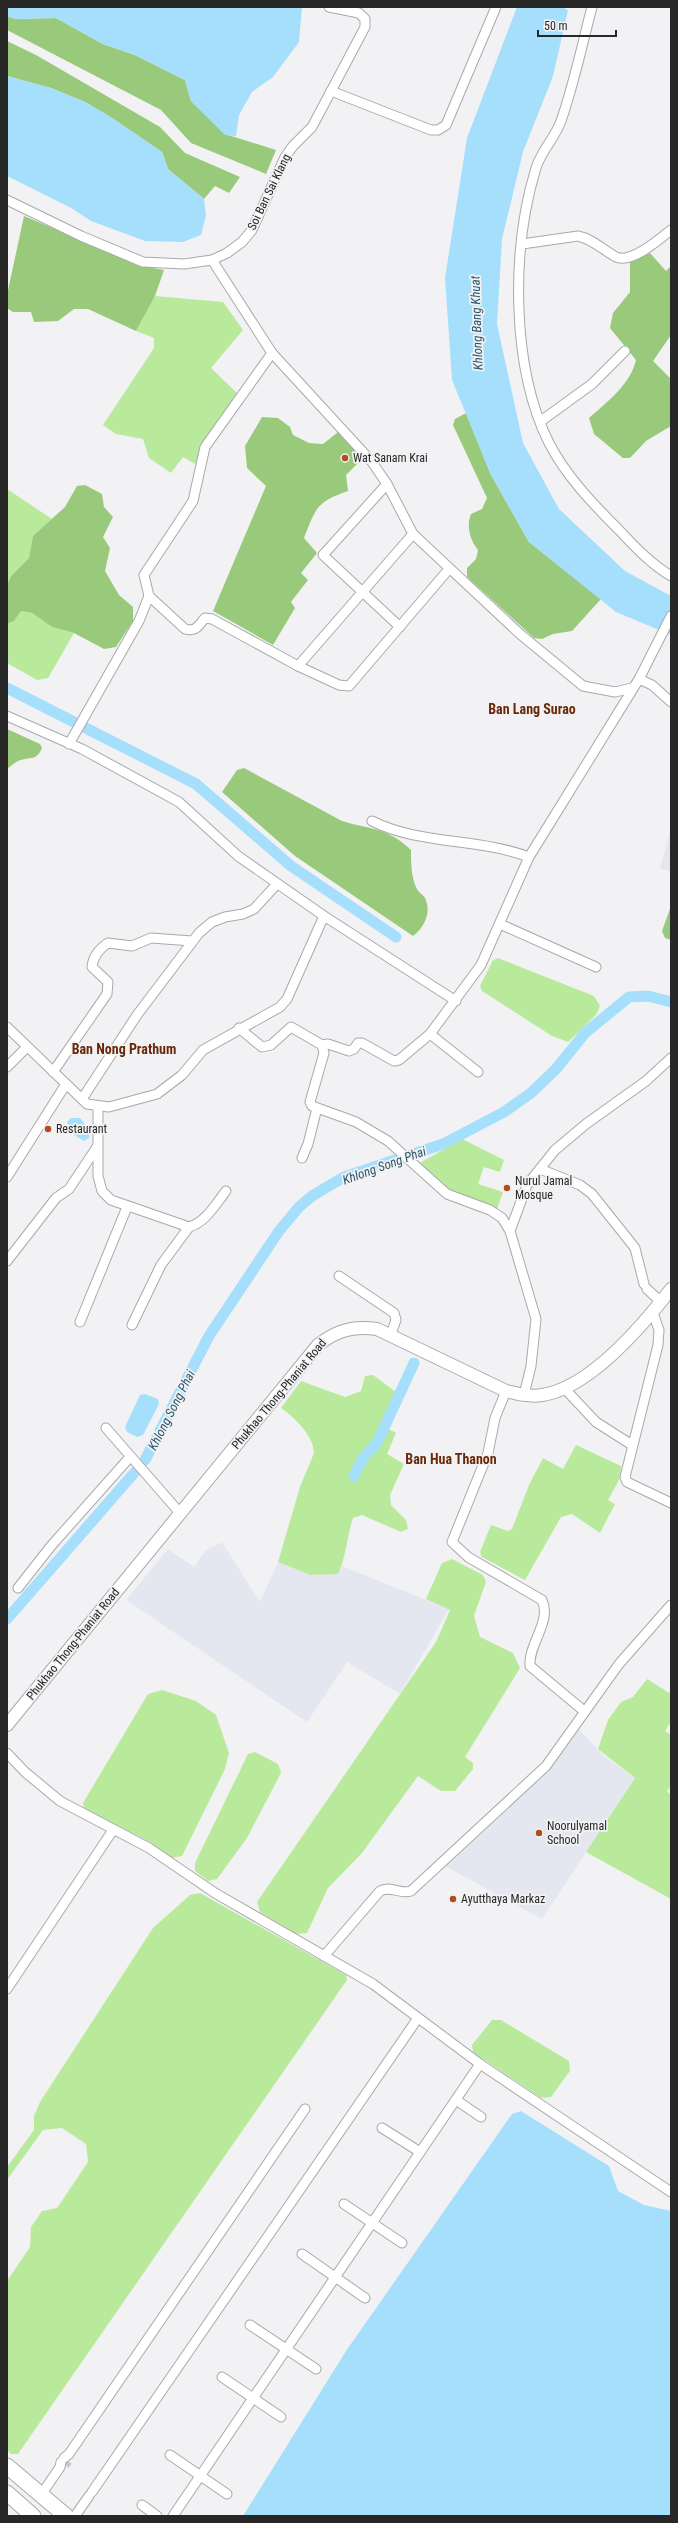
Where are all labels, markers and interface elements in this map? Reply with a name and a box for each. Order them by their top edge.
scale bar [538,12,616,38]
text: 50 m [544,19,568,33]
street label: Soi Ban Sai Klang [245,152,293,232]
water label: Khlong Bang Khuat [467,275,486,370]
place label: Wat Sanam Krai [353,451,428,465]
marker: Wat Sanam Krai [340,453,350,463]
district label: Ban Lang Surao [488,701,576,717]
district label: Ban Nong Prathum [72,1041,176,1057]
place label: Restaurant [56,1122,108,1136]
marker: Restaurant [43,1124,53,1134]
water label: Khlong Song Phai [340,1143,428,1188]
place label: Nurul Jamal Mosque [515,1174,572,1202]
marker: Nurul Jamal Mosque [502,1183,512,1193]
street label: Phukhao Thong-Phaniat Road [229,1336,329,1452]
water label: Khlong Song Phai [145,1368,198,1453]
district label: Ban Hua Thanon [405,1451,497,1467]
street label: Phukhao Thong-Phaniat Road [24,1585,122,1703]
place label: Noorulyamal School [547,1819,607,1847]
marker: Noorulyamal School [534,1828,544,1838]
place label: Ayutthaya Markaz [461,1892,545,1906]
marker: Ayutthaya Markaz [448,1894,458,1904]

